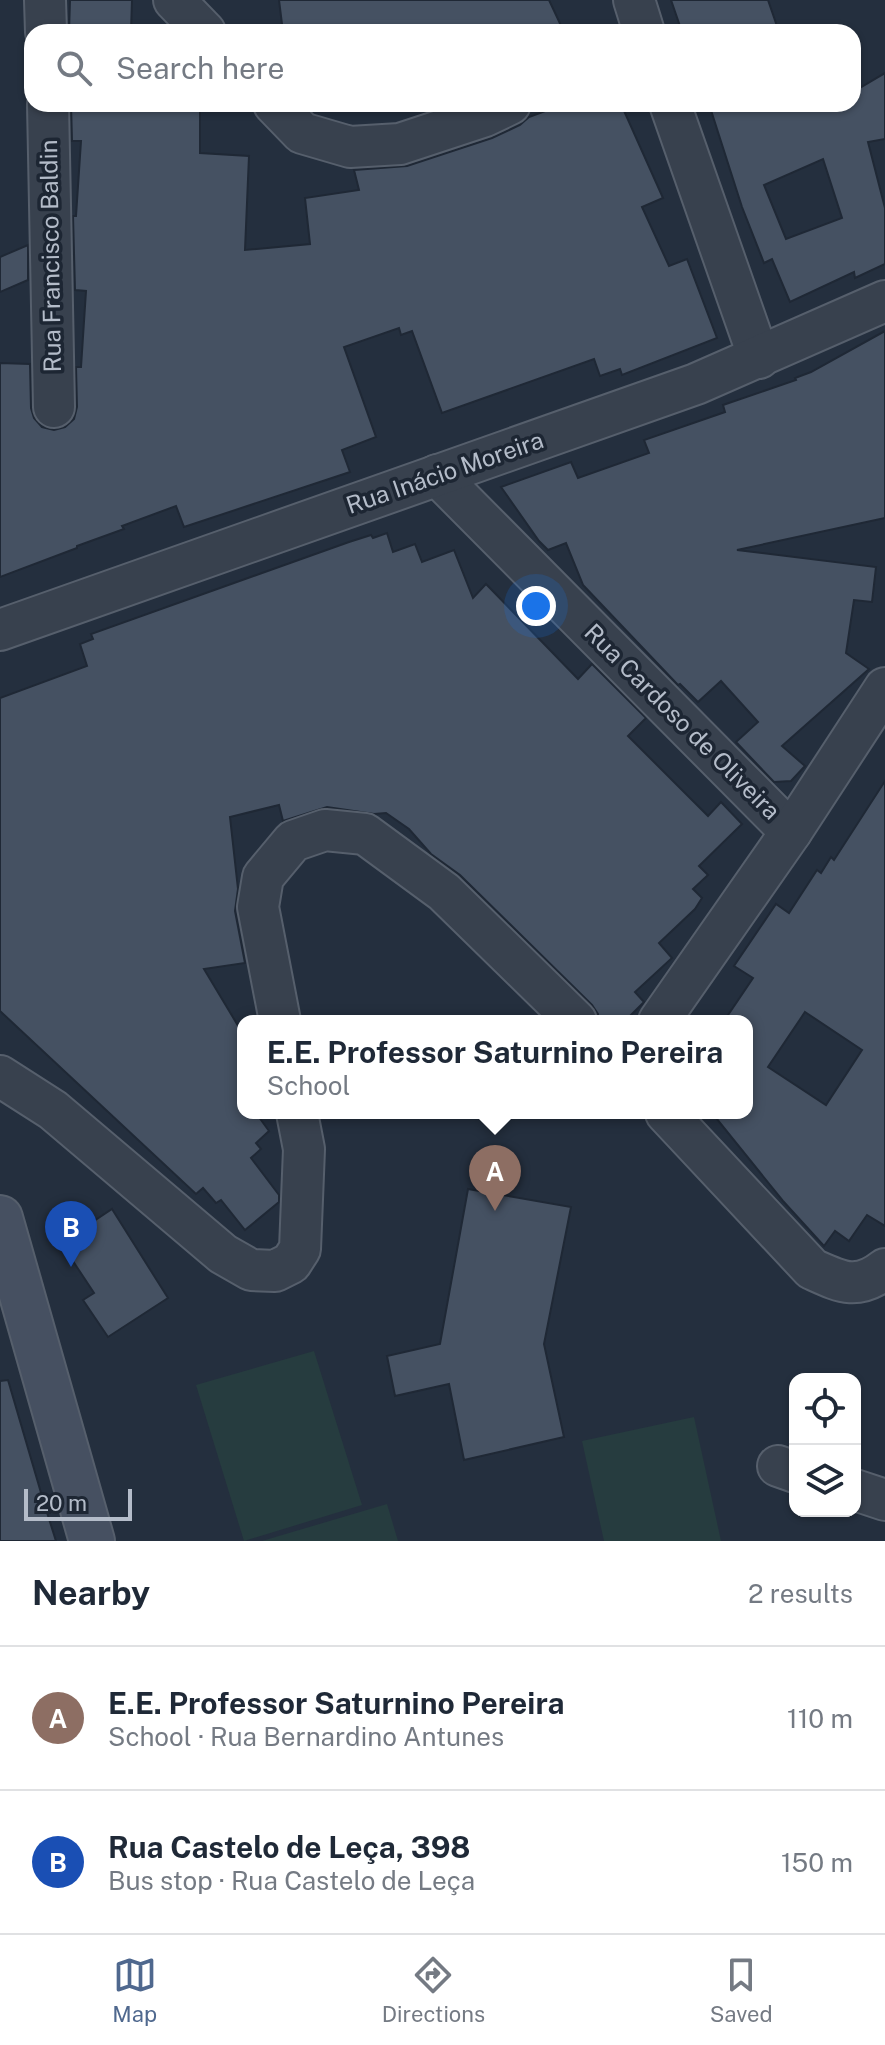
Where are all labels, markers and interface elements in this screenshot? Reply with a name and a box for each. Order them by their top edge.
search box [24,24,861,112]
icon: search [52,46,96,90]
text: Search here [116,50,284,86]
street label: Rua Francisco Baldin [34,139,66,373]
street label: Rua Inácio Moreira [342,425,547,519]
your location [516,586,556,626]
street label: Rua Cardoso de Oliveira [579,618,786,825]
popup [237,1015,753,1119]
text: E.E. Professor Saturnino Pereira [267,1034,723,1070]
text: School [267,1070,350,1101]
pin: A [469,1145,521,1211]
pin: B [45,1201,97,1267]
map controls [789,1373,861,1517]
button: locate [789,1373,861,1445]
button: layers [789,1445,861,1517]
scale bar [24,1485,132,1521]
text: 20 m [36,1490,87,1516]
text: Nearby [32,1573,150,1613]
text: 2 results [748,1578,853,1609]
text: E.E. Professor Saturnino Pereira [108,1685,564,1721]
text: A [49,1703,67,1734]
text: 110 m [787,1703,853,1734]
text: School · Rua Bernardino Antunes [108,1721,504,1752]
text: Rua Castelo de Leça, 398 [108,1829,471,1865]
text: B [49,1847,67,1878]
text: 150 m [781,1847,853,1878]
text: Bus stop · Rua Castelo de Leça [108,1865,475,1896]
tab: Map [112,1953,157,2027]
tab: Directions [382,1953,485,2027]
tab: Saved [710,1953,773,2027]

